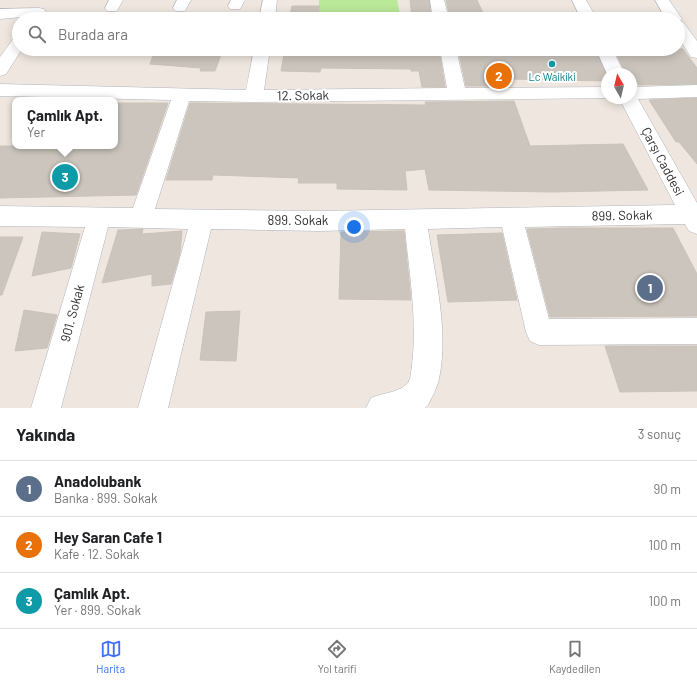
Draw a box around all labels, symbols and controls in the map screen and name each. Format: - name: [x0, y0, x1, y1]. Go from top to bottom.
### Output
- search box: [12, 12, 685, 56]
- icon: search: [26, 23, 48, 45]
- text: Burada ara: [58, 25, 128, 43]
- marker: Lc Waikiki: [547, 59, 557, 69]
- pin: 2: [486, 61, 512, 91]
- north arrow: [601, 68, 637, 104]
- place label: Lc Waikiki: [529, 70, 575, 83]
- street label: 12. Sokak: [277, 87, 330, 103]
- popup: [12, 97, 118, 149]
- text: Çamlık Apt.: [27, 106, 103, 124]
- text: Yer: [27, 124, 45, 140]
- street label: Çarşı Caddesi: [638, 124, 688, 198]
- pin: 3: [52, 162, 78, 192]
- street label: 899. Sokak: [591, 206, 653, 224]
- street label: 899. Sokak: [268, 212, 329, 228]
- your location: [344, 217, 364, 237]
- pin: 1: [637, 273, 663, 303]
- street label: 901. Sokak: [57, 282, 87, 343]
- text: Yakında: [16, 424, 75, 444]
- text: 3 sonuç: [638, 426, 681, 442]
- text: Anadolubank: [54, 472, 141, 490]
- text: 1: [27, 481, 31, 497]
- text: 90 m: [654, 481, 681, 497]
- text: Banka · 899. Sokak: [54, 490, 157, 506]
- text: Hey Saran Cafe 1: [54, 528, 162, 546]
- text: 2: [25, 537, 33, 553]
- text: 100 m: [648, 537, 681, 553]
- text: Kafe · 12. Sokak: [54, 546, 139, 562]
- text: Çamlık Apt.: [54, 584, 130, 602]
- text: 3: [25, 593, 33, 609]
- text: 100 m: [648, 593, 681, 609]
- text: Yer · 899. Sokak: [54, 602, 141, 618]
- tab: Harita: [96, 638, 125, 675]
- tab: Yol tarifi: [318, 638, 356, 675]
- tab: Kaydedilen: [549, 638, 601, 675]

